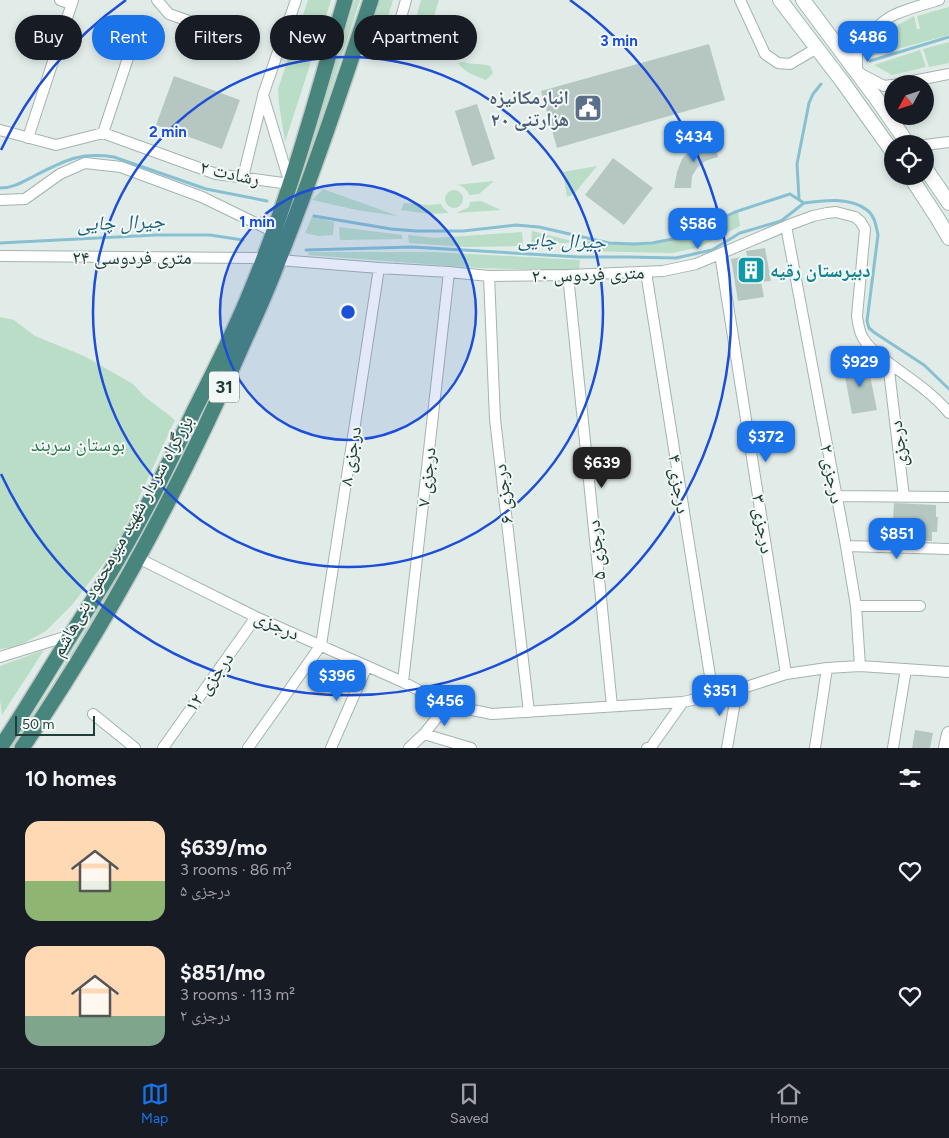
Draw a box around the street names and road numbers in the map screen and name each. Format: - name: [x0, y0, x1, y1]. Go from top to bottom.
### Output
- street label: رشادت ۲: [198, 155, 262, 191]
- street label: ۲۴ متری فردوسی: [72, 246, 192, 269]
- street label: ۲۰ متری فردوس: [531, 261, 645, 287]
- road number: 31: [209, 372, 239, 402]
- street label: بزرگراه سردار شهید میرمحمود بنی‌هاشم: [46, 411, 199, 661]
- street label: درجزی: [884, 419, 912, 469]
- street label: درجزی ۸: [334, 424, 366, 487]
- street label: درجزی ۲: [815, 442, 849, 506]
- street label: درجزی ۷: [411, 446, 441, 508]
- street label: درجزی ۴: [663, 453, 695, 516]
- street label: درجزی ۶: [488, 463, 518, 525]
- street label: درجزی ۳: [747, 493, 779, 556]
- street label: درجزی ۵: [581, 519, 611, 581]
- street label: درجزی: [251, 605, 303, 645]
- street label: درجزی ۱۲: [180, 647, 238, 716]

